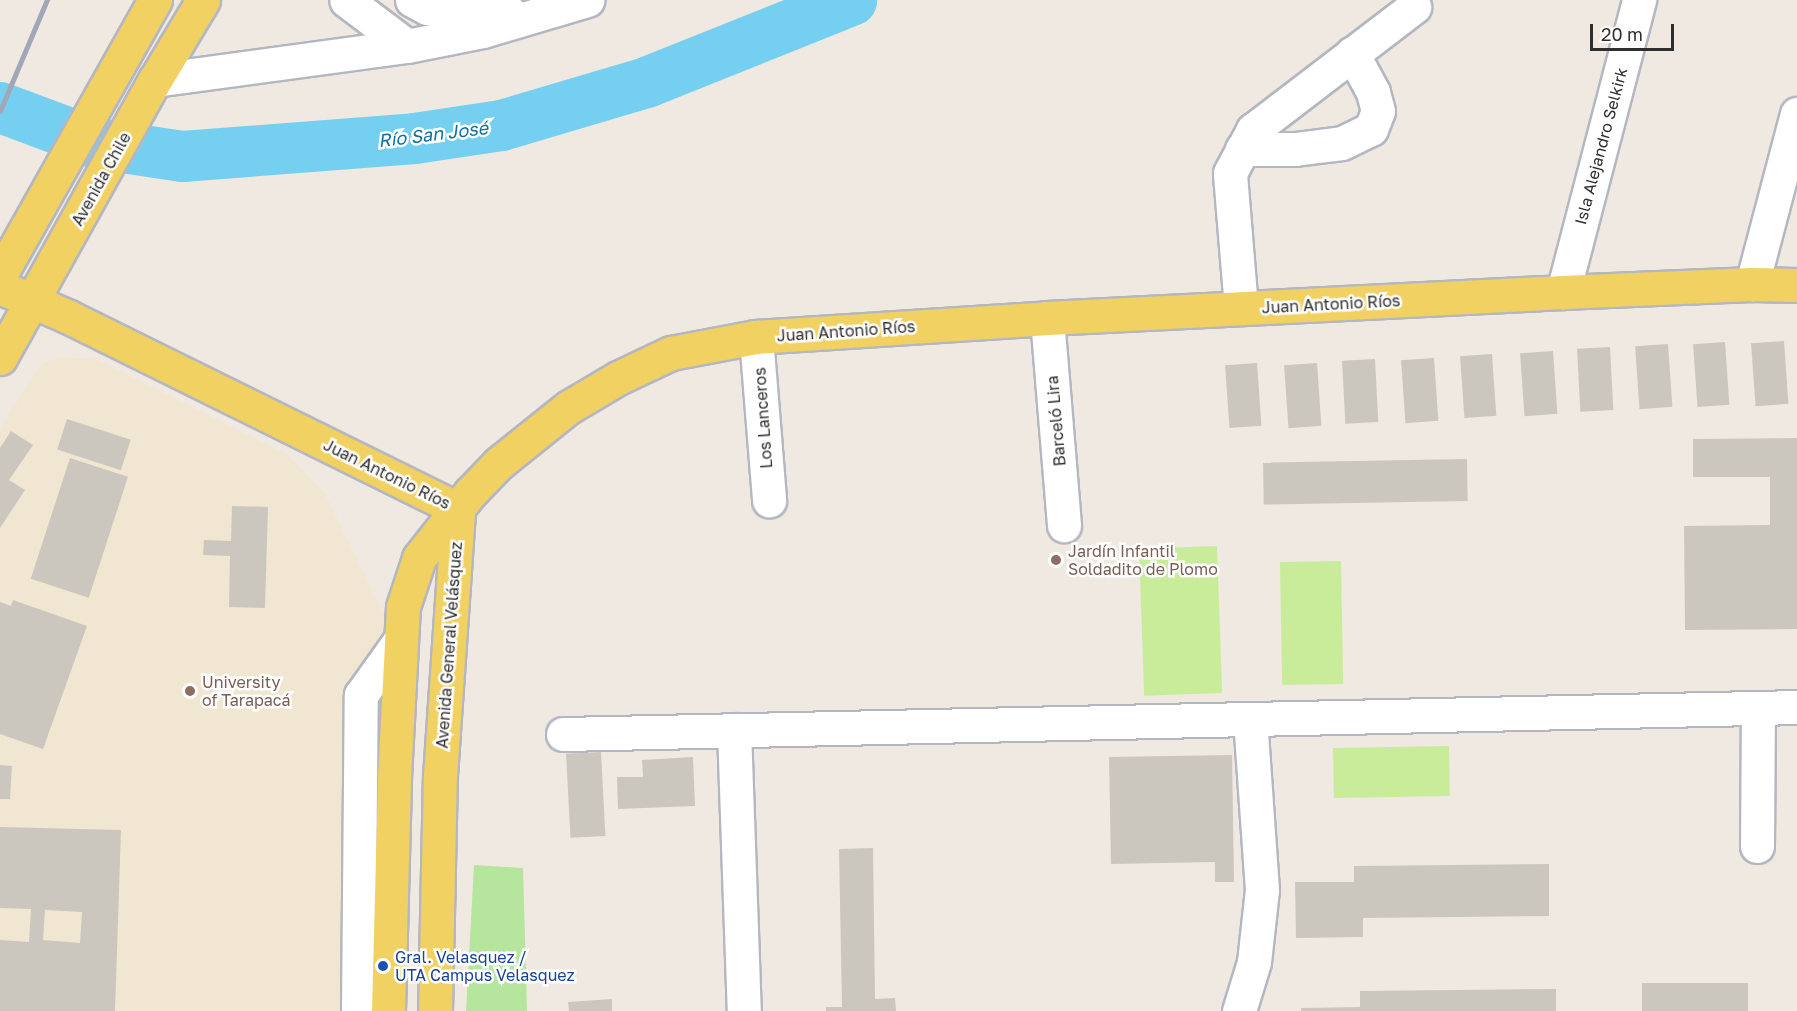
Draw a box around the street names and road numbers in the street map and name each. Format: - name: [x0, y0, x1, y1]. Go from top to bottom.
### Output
- street label: Isla Alejandro Selkirk: [1571, 65, 1631, 227]
- street label: Avenida Chile: [67, 129, 135, 229]
- street label: Juan Antonio Ríos: [1261, 291, 1401, 317]
- street label: Juan Antonio Ríos: [776, 317, 916, 345]
- street label: Los Lanceros: [750, 367, 776, 469]
- street label: Barceló Lira: [1042, 375, 1070, 467]
- street label: Juan Antonio Ríos: [320, 435, 454, 513]
- street label: Avenida General Velásquez: [432, 541, 466, 749]

